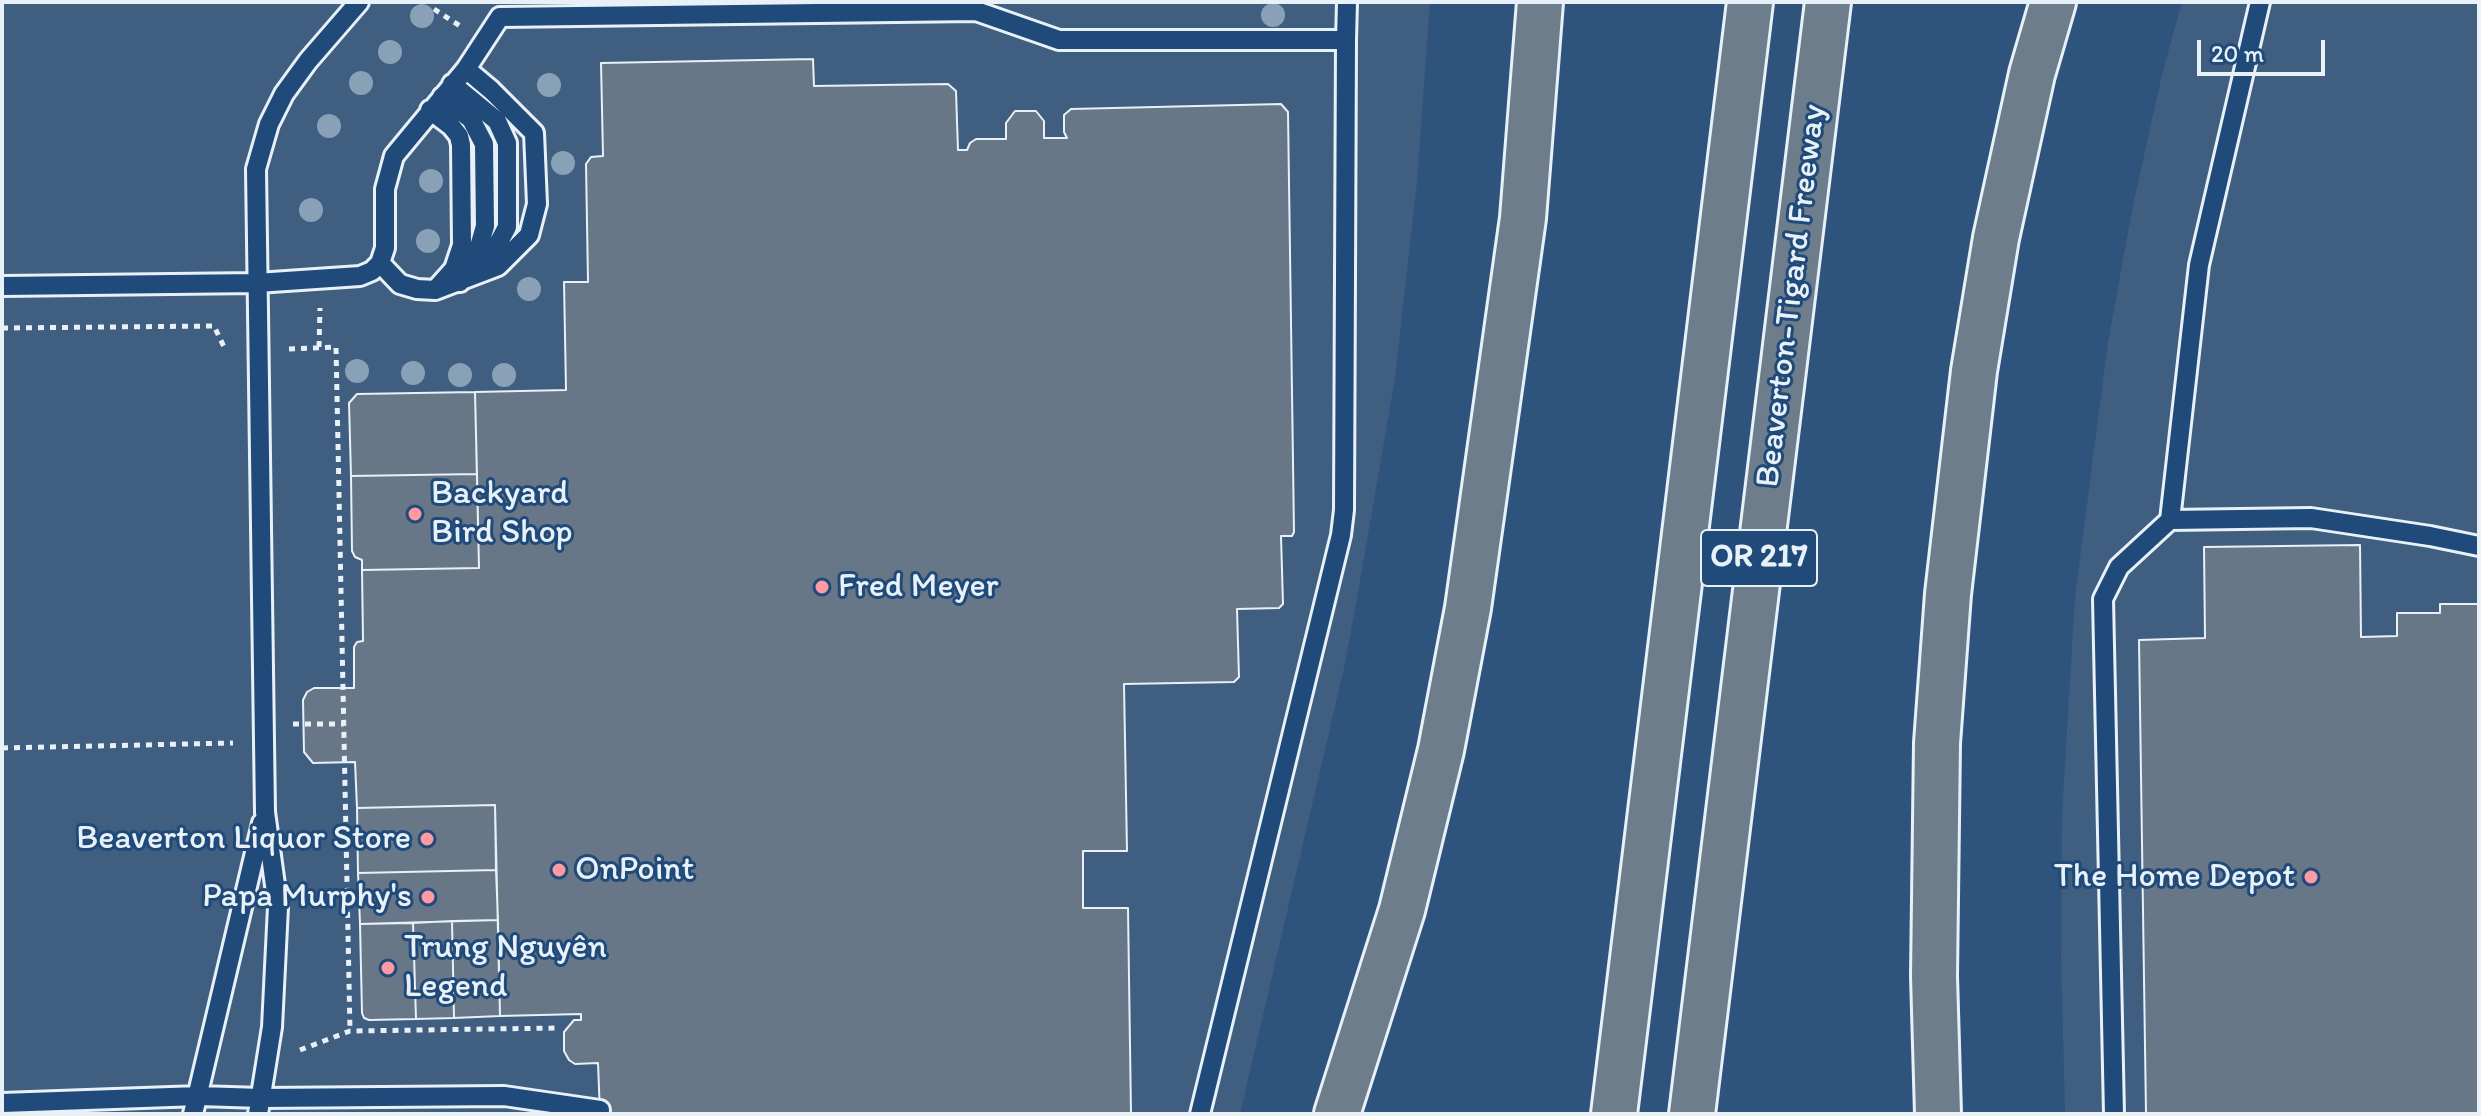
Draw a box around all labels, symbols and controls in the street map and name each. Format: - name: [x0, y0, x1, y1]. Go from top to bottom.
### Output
- scale bar: [2201, 24, 2329, 74]
- text: 20 m: [2211, 39, 2264, 68]
- street label: Beaverton-Tigard Freeway: [1748, 102, 1836, 490]
- place label: Backyard Bird Shop: [431, 474, 573, 554]
- marker: Backyard Bird Shop: [406, 505, 424, 523]
- road number: OR 217: [1701, 530, 1817, 586]
- place label: Fred Meyer: [838, 567, 999, 607]
- marker: Fred Meyer: [813, 578, 831, 596]
- place label: Beaverton Liquor Store: [76, 819, 411, 859]
- marker: Beaverton Liquor Store: [418, 830, 436, 848]
- place label: OnPoint: [575, 850, 694, 890]
- place label: The Home Depot: [2054, 857, 2295, 897]
- marker: OnPoint: [550, 861, 568, 879]
- marker: The Home Depot: [2302, 868, 2320, 886]
- place label: Papa Murphy's: [202, 877, 412, 917]
- marker: Papa Murphy's: [419, 888, 437, 906]
- place label: Trung Nguyên Legend: [404, 928, 607, 1008]
- marker: Trung Nguyên Legend: [379, 959, 397, 977]

